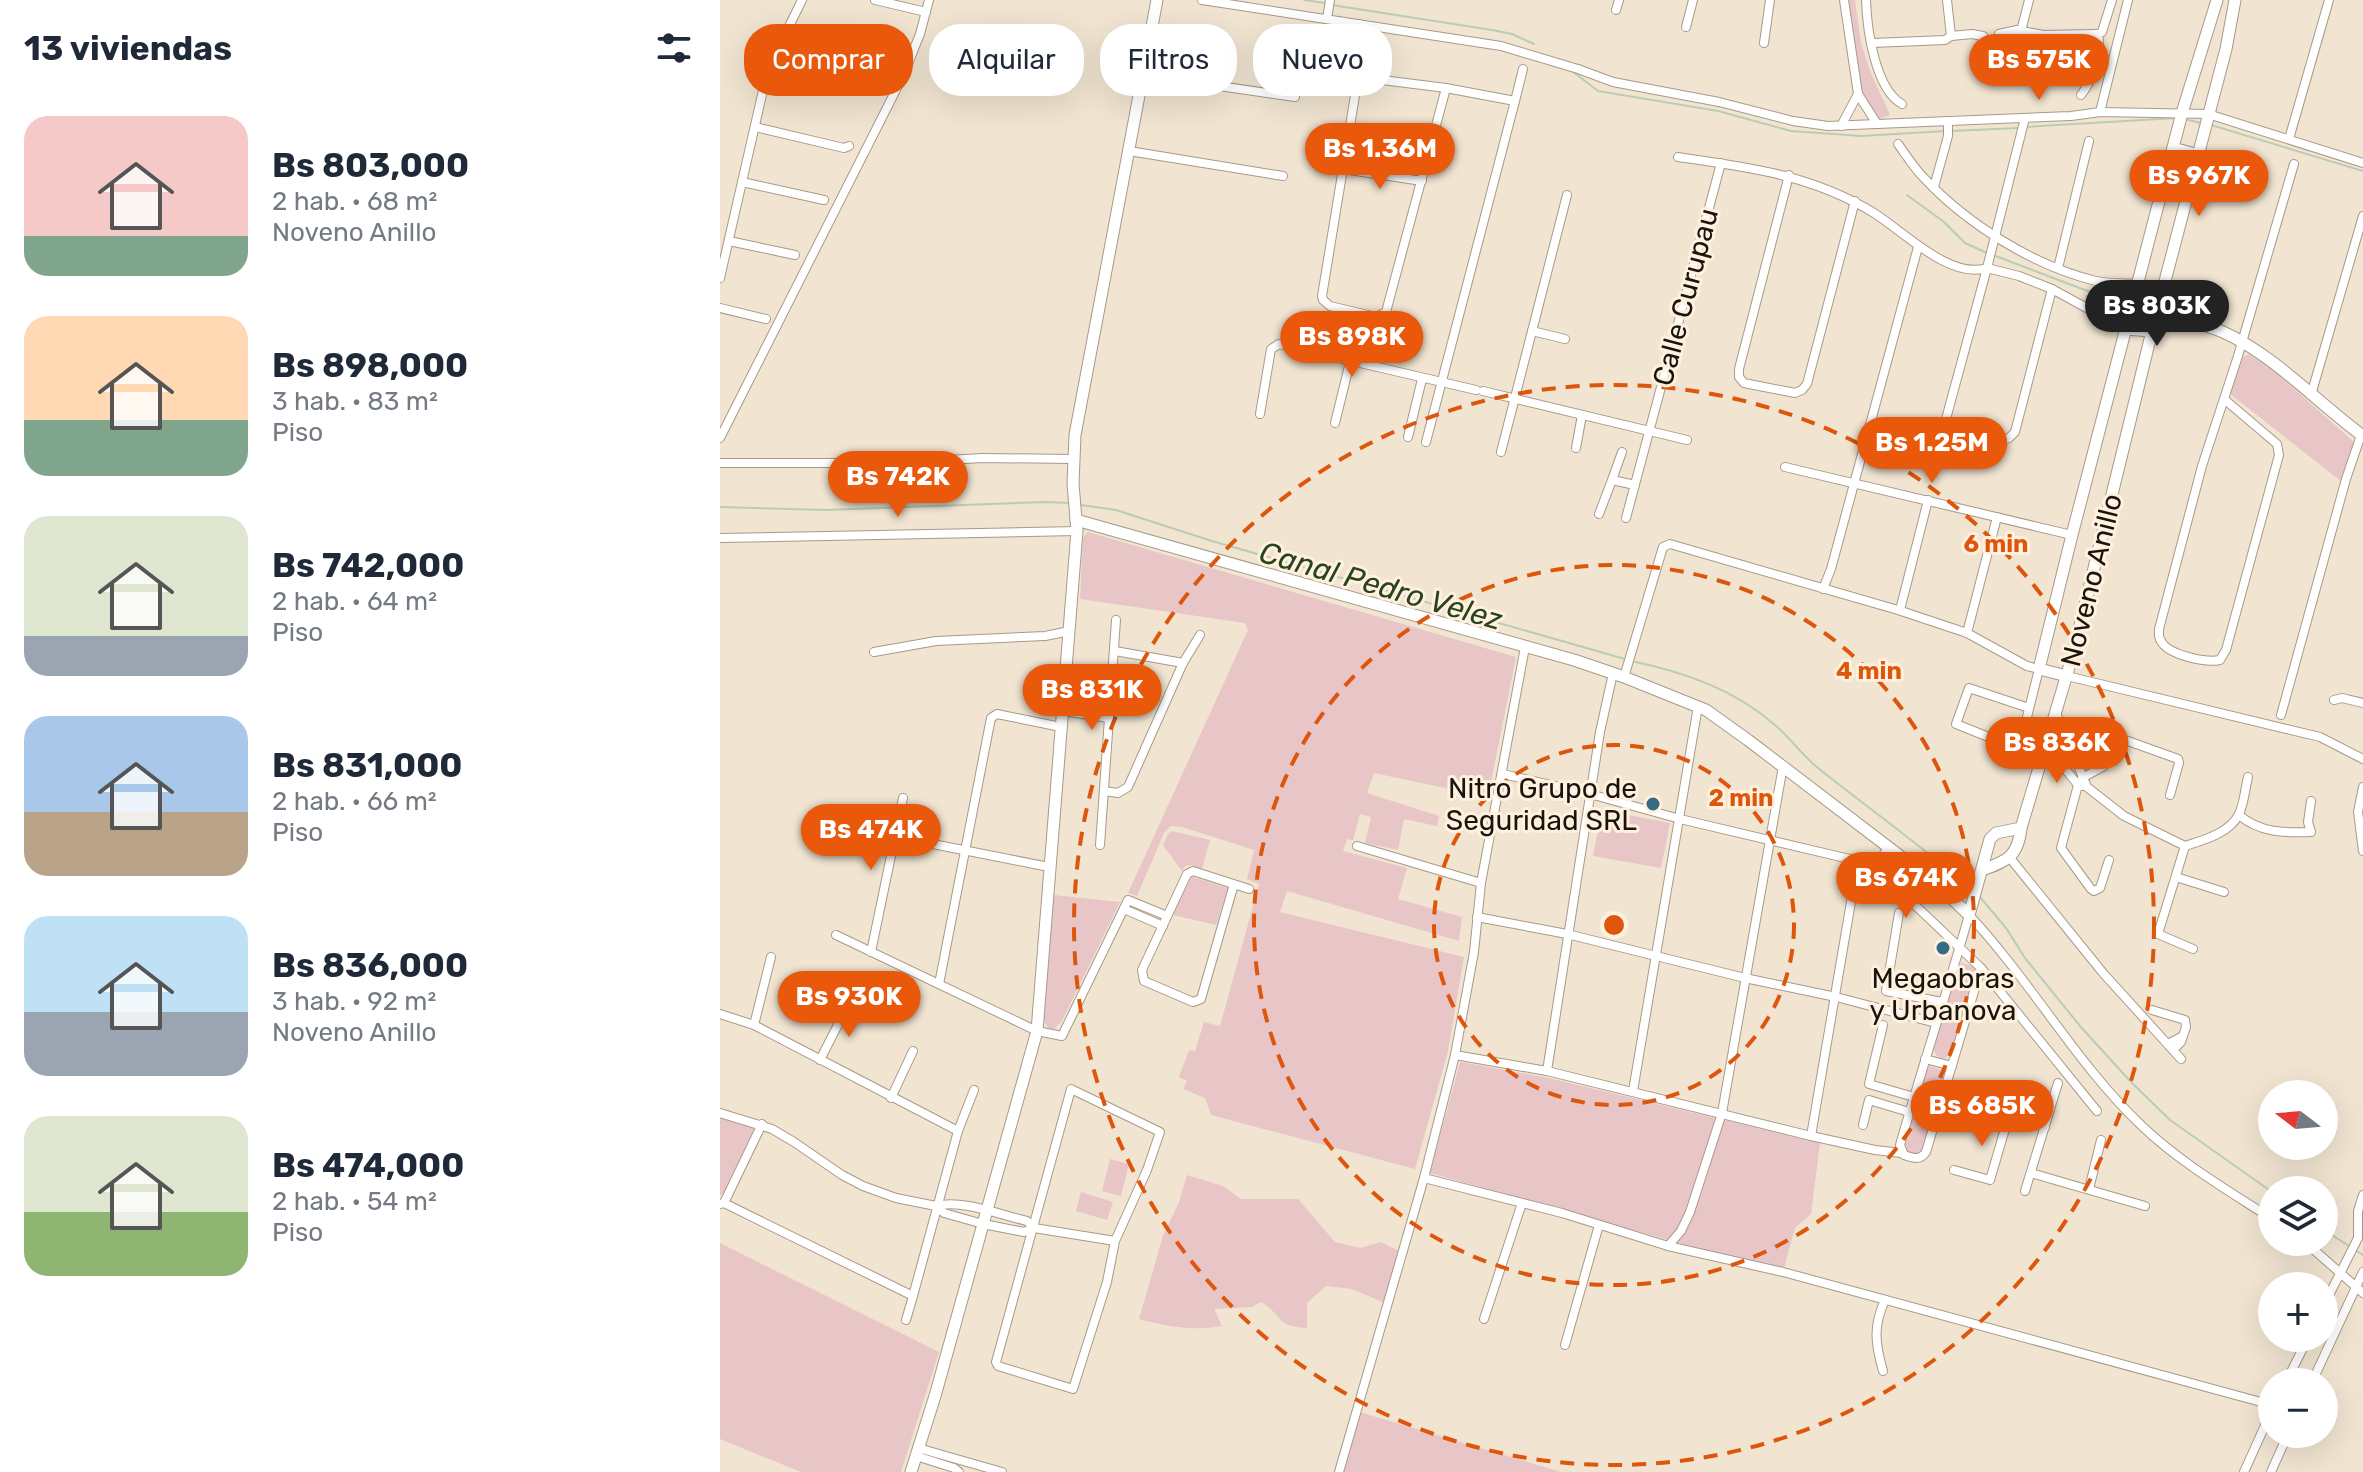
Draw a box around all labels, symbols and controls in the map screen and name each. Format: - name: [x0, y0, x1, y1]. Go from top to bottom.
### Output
- chip: Comprar: [744, 24, 913, 96]
- chip: Alquilar: [929, 24, 1084, 96]
- chip: Filtros: [1100, 24, 1237, 96]
- chip: Nuevo: [1253, 24, 1392, 96]
- icon: filters: [652, 26, 696, 70]
- text: 13 viviendas: [24, 28, 232, 69]
- pin: Bs 575K: [1965, 34, 2113, 102]
- text: Bs 575K: [1987, 44, 2091, 75]
- pin: Bs 1.36M: [1297, 123, 1463, 191]
- text: Bs 1.36M: [1323, 133, 1437, 164]
- text: Bs 803,000: [272, 145, 469, 186]
- icon: home: [88, 148, 184, 244]
- pin: Bs 967K: [2125, 150, 2273, 218]
- text: Bs 967K: [2148, 160, 2250, 191]
- text: 2 hab. · 68 m²: [272, 186, 437, 217]
- street label: Calle Curupau: [1646, 205, 1725, 389]
- text: Noveno Anillo: [272, 217, 436, 248]
- pin: Bs 803K: [2083, 280, 2231, 348]
- text: Bs 803K: [2103, 290, 2211, 321]
- pin: Bs 898K: [1278, 311, 1426, 379]
- text: Bs 898K: [1298, 321, 1406, 352]
- text: Bs 898,000: [272, 345, 468, 386]
- icon: home: [88, 348, 184, 444]
- text: 3 hab. · 83 m²: [272, 386, 438, 417]
- text: Piso: [272, 417, 323, 448]
- pin: Bs 1.25M: [1849, 417, 2015, 485]
- text: Bs 1.25M: [1875, 427, 1989, 458]
- pin: Bs 742K: [824, 451, 972, 519]
- text: Bs 742K: [846, 461, 950, 492]
- street label: Noveno Anillo: [2054, 490, 2129, 670]
- text: 6 min: [1963, 530, 2029, 558]
- water label: Canal Pedro Velez: [1255, 534, 1507, 638]
- text: Bs 742,000: [272, 545, 464, 586]
- icon: home: [88, 548, 184, 644]
- text: 2 hab. · 64 m²: [272, 586, 437, 617]
- text: Piso: [272, 617, 323, 648]
- text: 4 min: [1836, 657, 1902, 685]
- pin: Bs 831K: [1018, 664, 1166, 732]
- text: Bs 831K: [1041, 674, 1143, 705]
- pin: Bs 836K: [1983, 717, 2131, 785]
- text: Bs 836K: [2003, 727, 2111, 758]
- text: Bs 831,000: [272, 745, 462, 786]
- icon: home: [88, 748, 184, 844]
- place label: Nitro Grupo de Seguridad SRL: [1446, 772, 1637, 837]
- text: 2 min: [1709, 784, 1774, 812]
- text: 2 hab. · 66 m²: [272, 786, 437, 817]
- marker: Nitro Grupo de Seguridad SRL: [1644, 795, 1662, 813]
- pin: Bs 474K: [797, 804, 945, 872]
- text: Bs 474K: [819, 814, 923, 845]
- text: Piso: [272, 817, 323, 848]
- pin: Bs 674K: [1832, 852, 1980, 920]
- text: Bs 674K: [1854, 862, 1958, 893]
- centre of rings: [1600, 911, 1628, 939]
- marker: Megaobras y Urbanova: [1934, 939, 1952, 957]
- text: Bs 836,000: [272, 945, 468, 986]
- icon: home: [88, 948, 184, 1044]
- place label: Megaobras y Urbanova: [1870, 962, 2016, 1027]
- pin: Bs 930K: [775, 971, 923, 1039]
- text: Bs 930K: [796, 981, 902, 1012]
- text: 3 hab. · 92 m²: [272, 986, 436, 1017]
- text: Noveno Anillo: [272, 1017, 436, 1048]
- pin: Bs 685K: [1908, 1080, 2056, 1148]
- north arrow: [2258, 1080, 2338, 1160]
- map controls: [2258, 1080, 2338, 1448]
- text: Bs 685K: [1929, 1090, 2035, 1121]
- text: Bs 474,000: [272, 1145, 464, 1186]
- icon: home: [88, 1148, 184, 1244]
- button: layers: [2258, 1176, 2338, 1256]
- text: 2 hab. · 54 m²: [272, 1186, 437, 1217]
- text: Piso: [272, 1217, 323, 1248]
- button: +: [2258, 1272, 2338, 1352]
- button: −: [2258, 1368, 2338, 1448]

